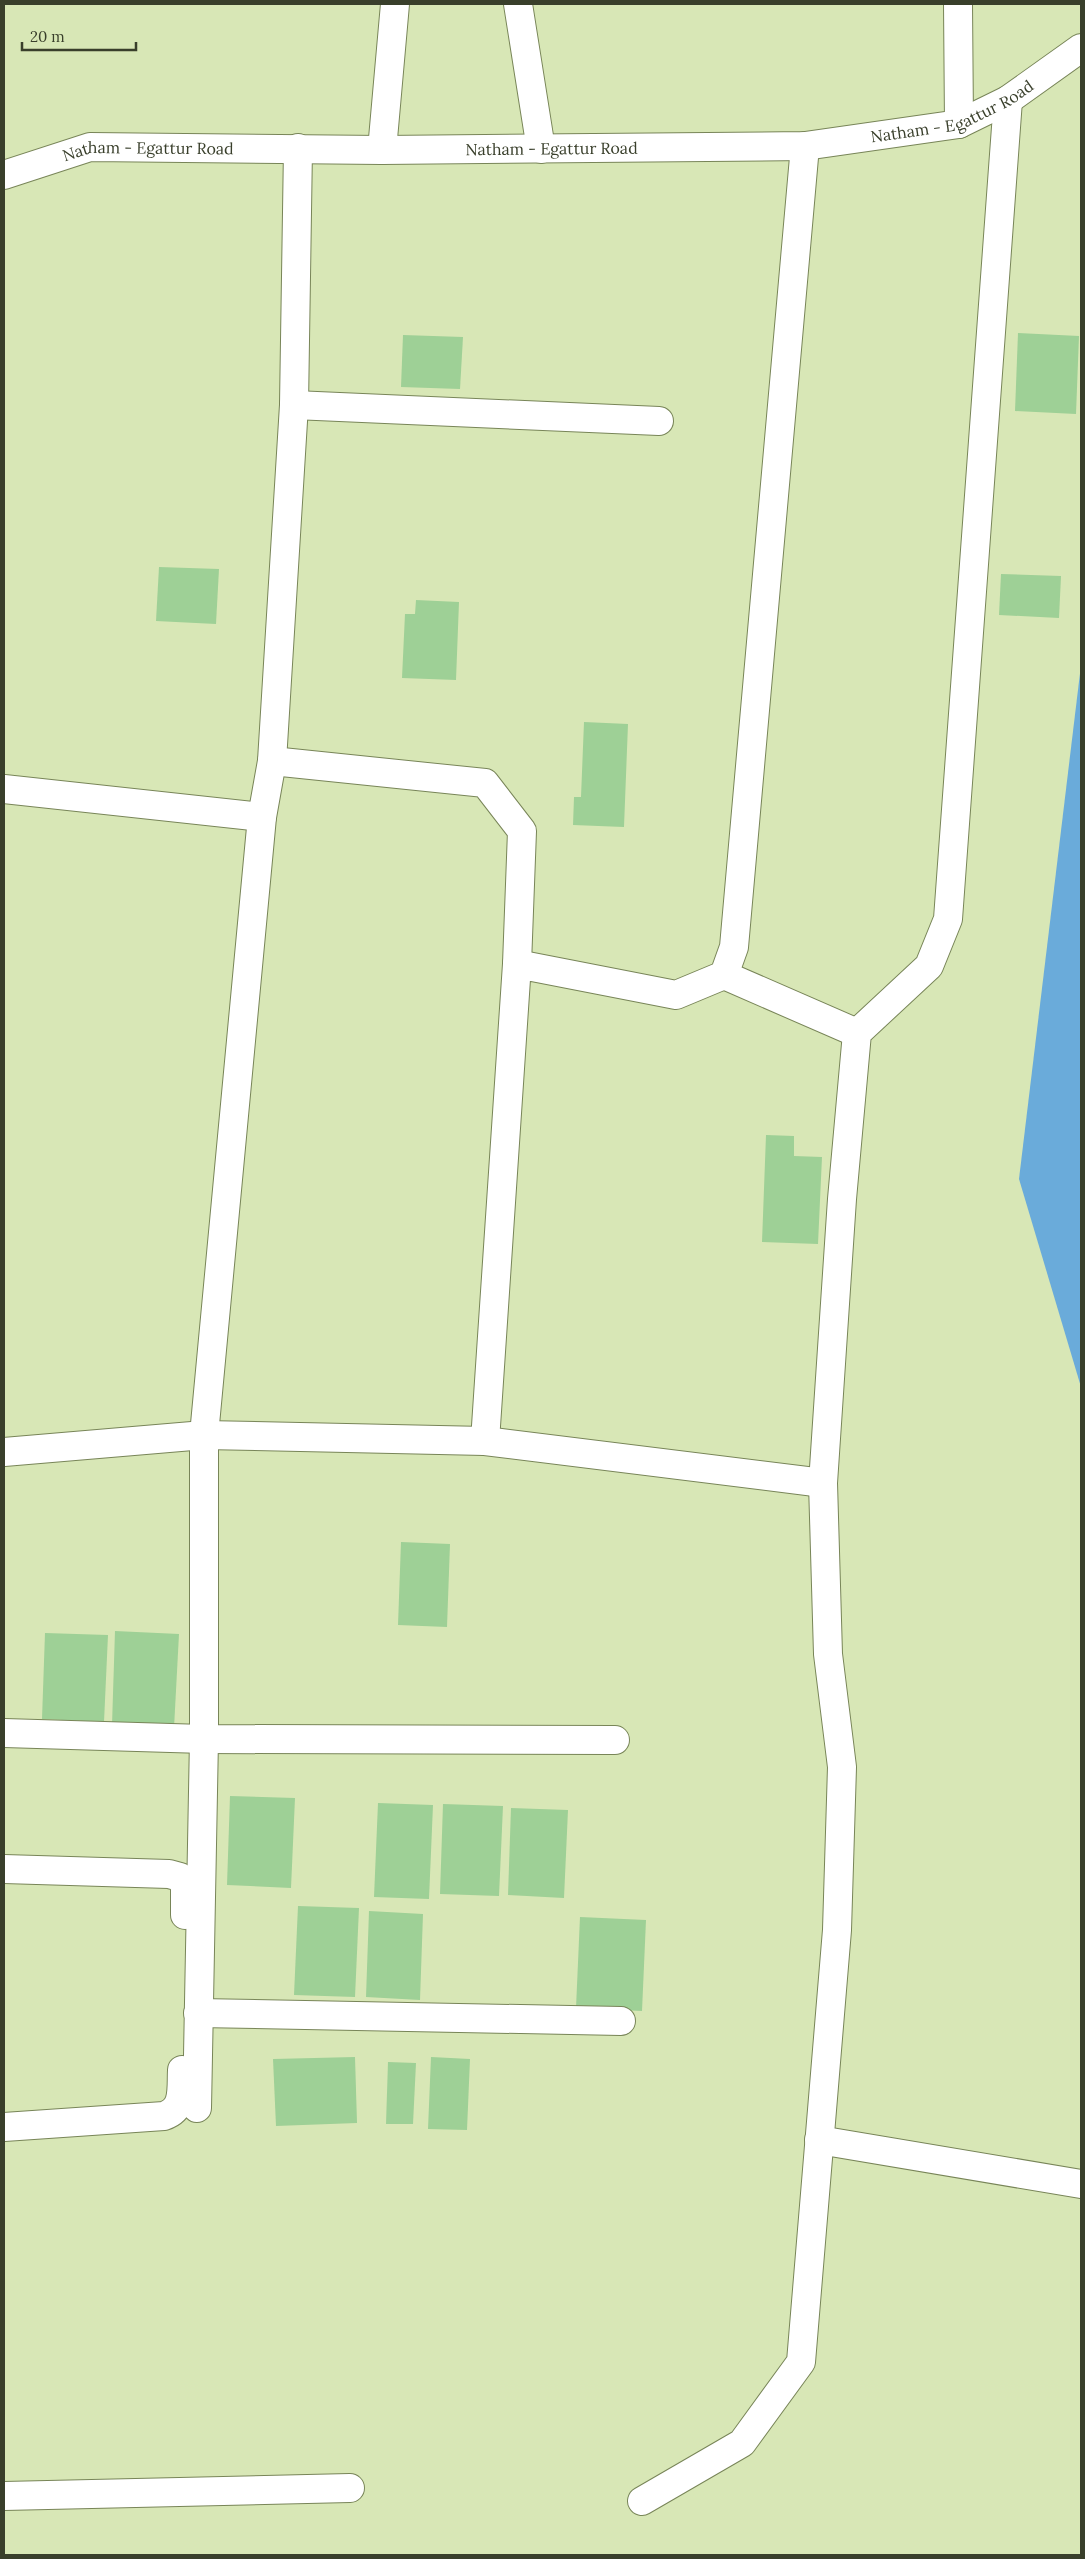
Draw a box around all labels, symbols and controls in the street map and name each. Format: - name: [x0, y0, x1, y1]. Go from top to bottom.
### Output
- scale bar: [22, 20, 136, 52]
- text: 20 m: [30, 27, 65, 46]
- street label: Natham - Egattur Road: [869, 75, 1037, 147]
- street label: Natham - Egattur Road: [60, 137, 234, 165]
- street label: Natham - Egattur Road: [465, 138, 638, 159]

